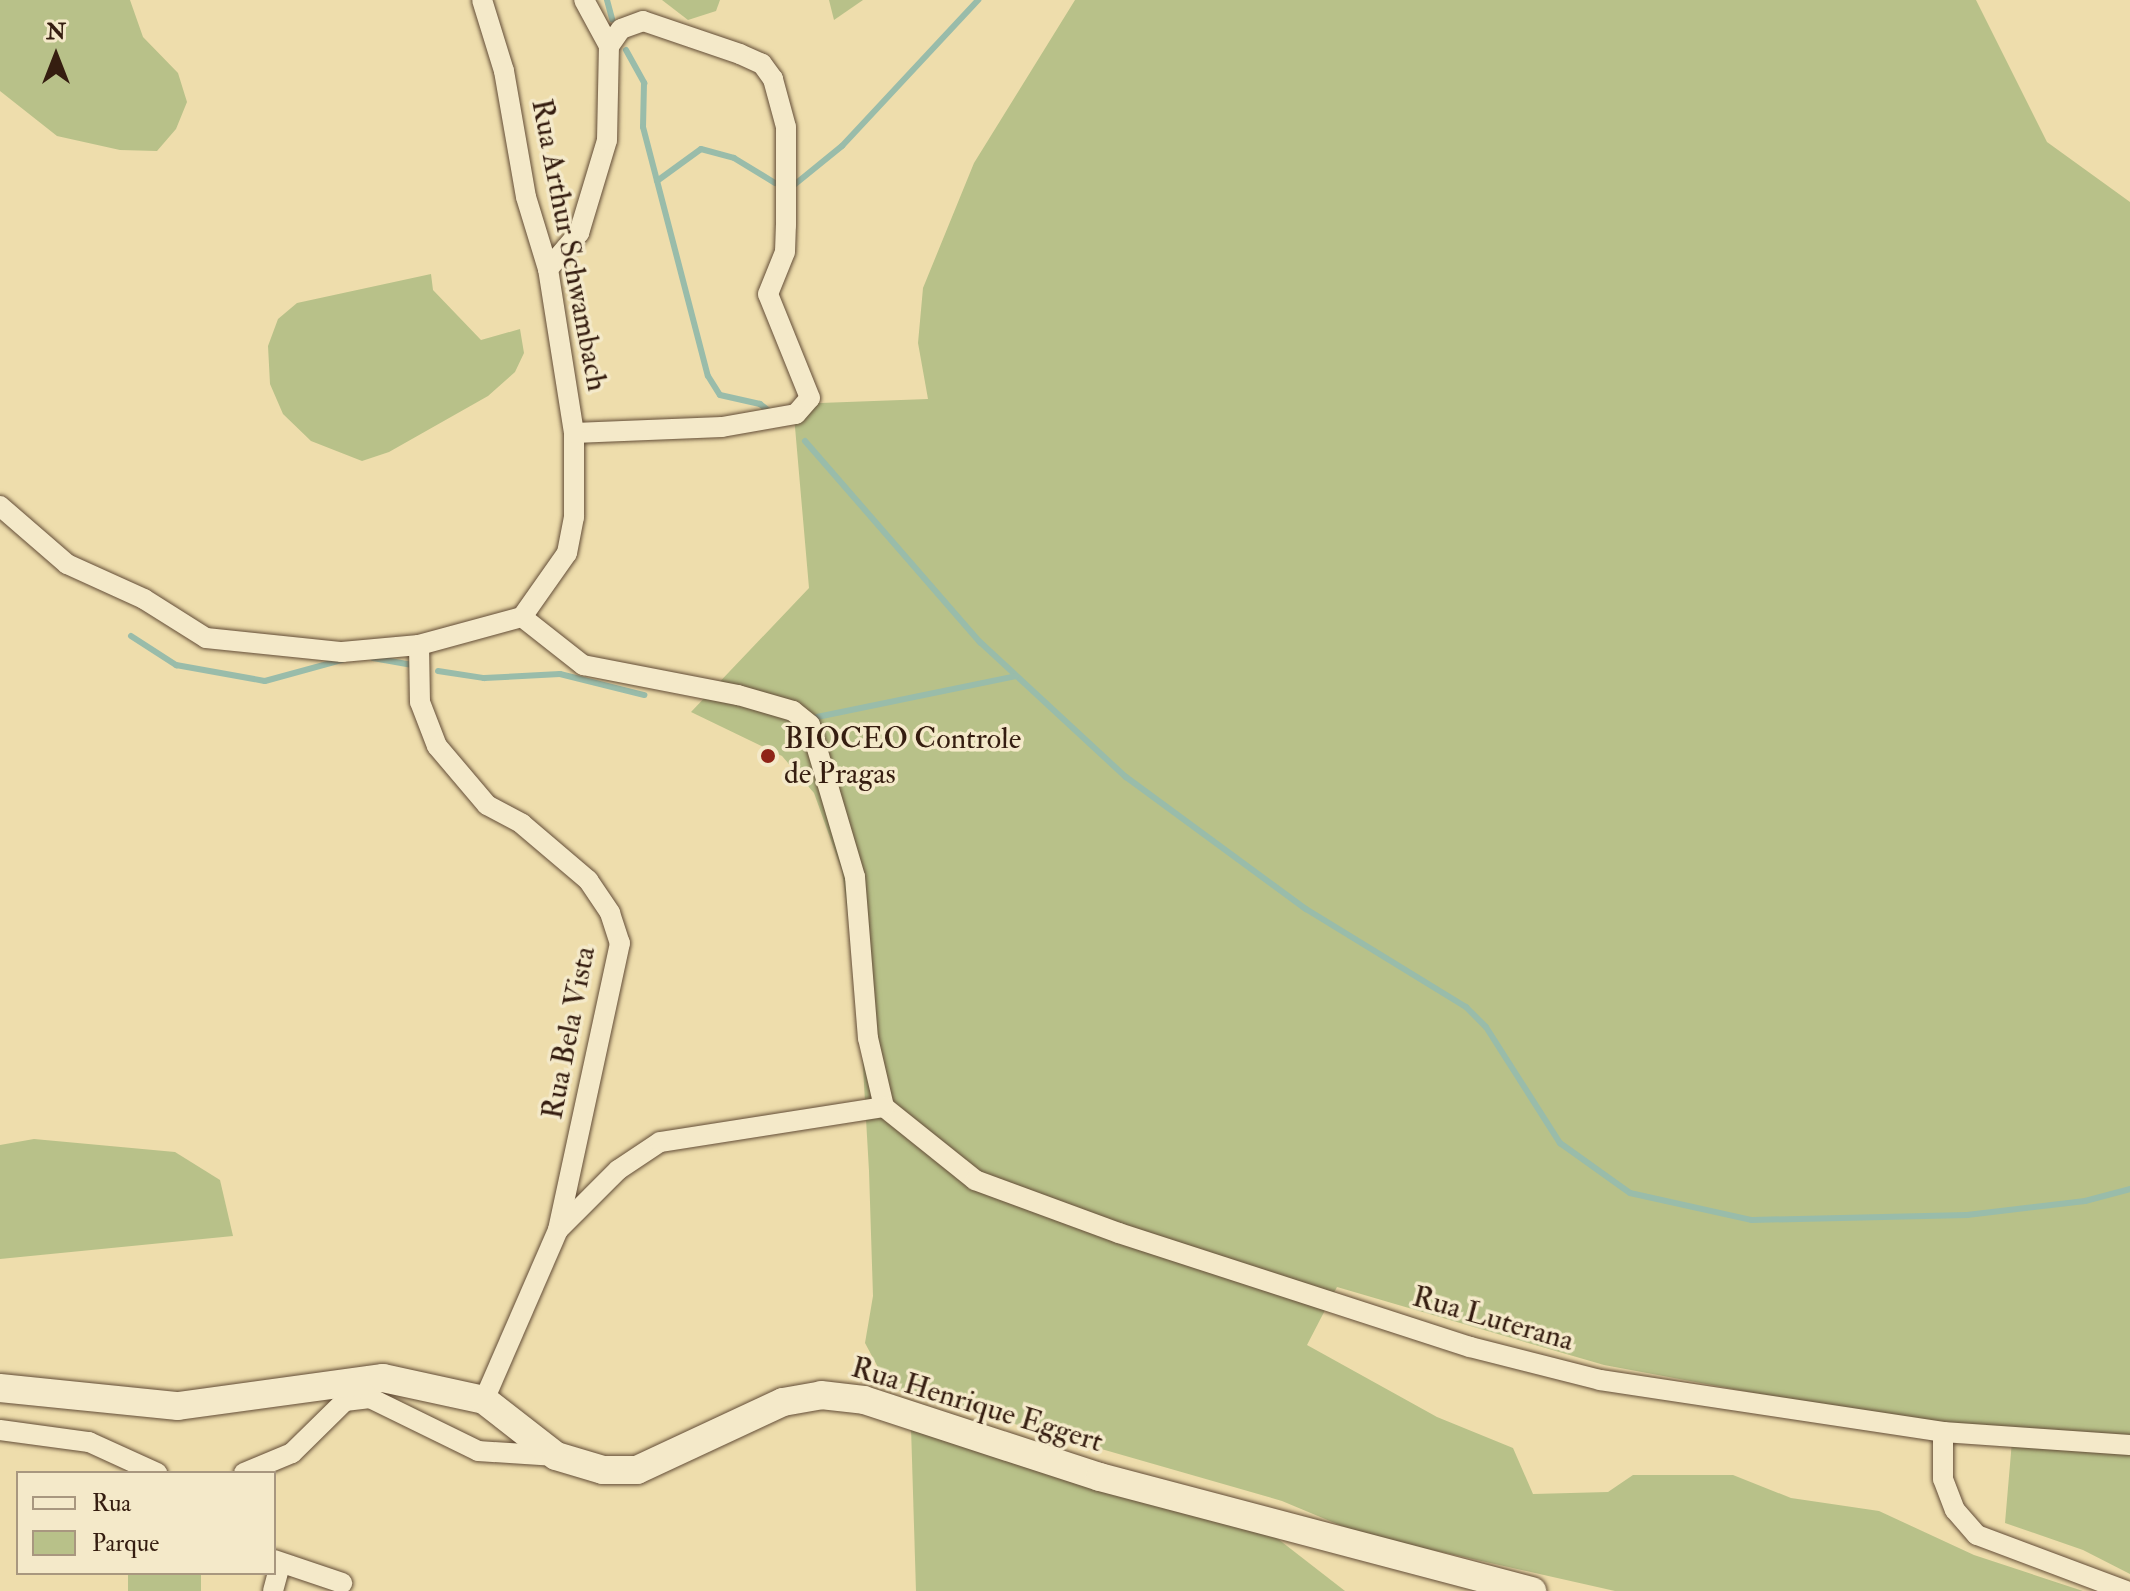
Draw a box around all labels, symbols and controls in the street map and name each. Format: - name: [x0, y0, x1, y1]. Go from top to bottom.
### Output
- north arrow: [16, 16, 96, 96]
- text: N: [46, 18, 66, 46]
- street label: Rua Arthur Schwambach: [523, 96, 615, 394]
- place label: BIOCEO Controle de Pragas: [784, 721, 1021, 792]
- marker: BIOCEO Controle de Pragas: [759, 747, 777, 765]
- street label: Rua Bela Vista: [535, 944, 603, 1122]
- street label: Rua Luterana: [1408, 1279, 1578, 1359]
- street label: Rua Henrique Eggert: [847, 1350, 1107, 1460]
- legend: [16, 1471, 276, 1575]
- text: Rua: [92, 1488, 131, 1519]
- text: Parque: [92, 1528, 159, 1559]

